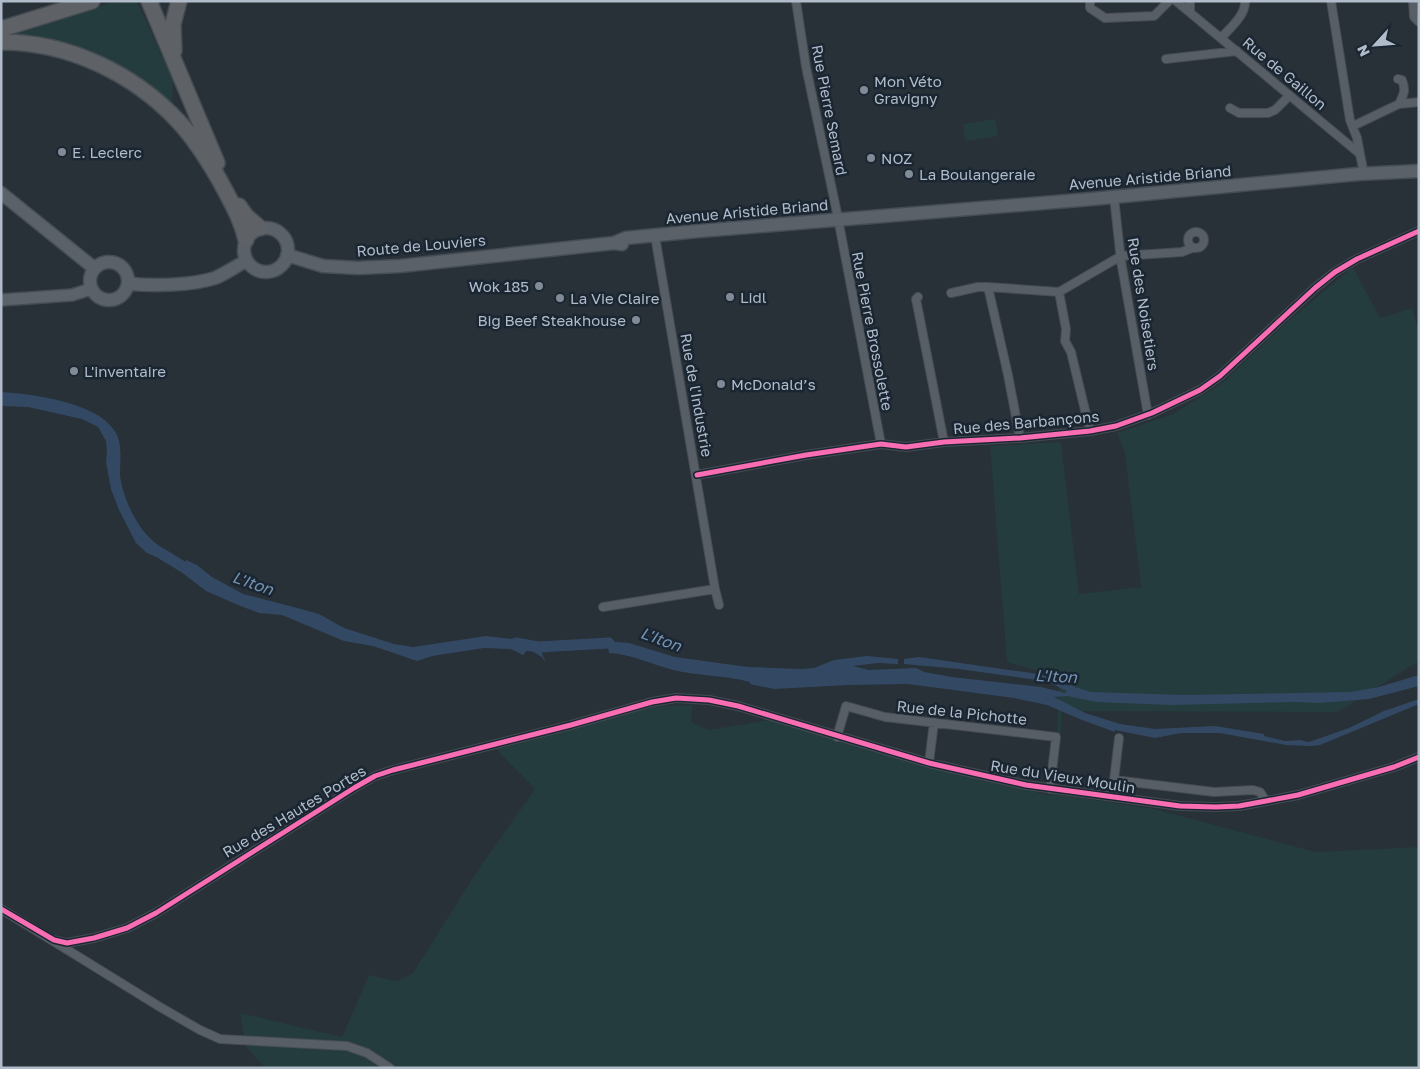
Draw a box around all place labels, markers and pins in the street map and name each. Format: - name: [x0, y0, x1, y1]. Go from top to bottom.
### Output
- place label: Mon Véto Gravigny: [874, 72, 942, 107]
- marker: Mon Véto Gravigny: [858, 84, 870, 96]
- place label: E. Leclerc: [72, 143, 142, 161]
- marker: E. Leclerc: [56, 146, 68, 158]
- place label: NOZ: [881, 149, 912, 167]
- marker: NOZ: [865, 152, 877, 164]
- place label: La Boulangeraie: [919, 165, 1036, 183]
- marker: La Boulangeraie: [903, 168, 915, 180]
- place label: Wok 185: [469, 277, 529, 295]
- marker: Wok 185: [533, 280, 545, 292]
- place label: Lidl: [740, 288, 767, 306]
- place label: La Vie Claire: [570, 289, 660, 307]
- marker: Lidl: [724, 291, 736, 303]
- marker: La Vie Claire: [554, 292, 566, 304]
- place label: Big Beef Steakhouse: [478, 311, 626, 329]
- marker: Big Beef Steakhouse: [630, 314, 642, 326]
- place label: L'inventaire: [84, 362, 166, 380]
- marker: L'inventaire: [68, 365, 80, 377]
- place label: McDonald’s: [731, 375, 816, 393]
- marker: McDonald’s: [715, 378, 727, 390]

